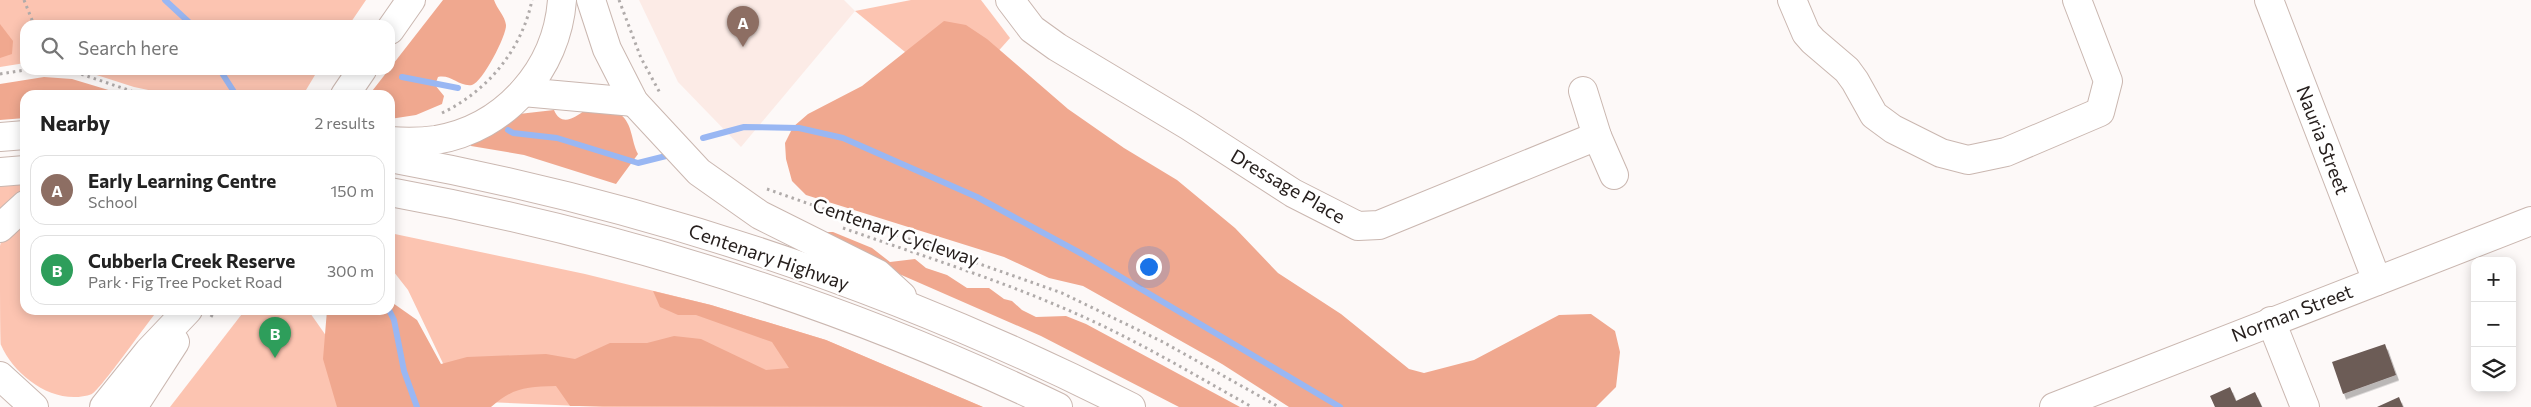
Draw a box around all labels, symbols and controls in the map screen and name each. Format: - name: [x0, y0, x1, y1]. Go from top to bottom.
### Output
- pin: A: [727, 6, 759, 47]
- search box: [20, 20, 395, 75]
- icon: search: [38, 34, 66, 62]
- text: Search here: [78, 36, 178, 59]
- street label: Nauria Street: [2292, 82, 2355, 198]
- text: Nearby: [40, 110, 110, 135]
- text: 2 results: [314, 113, 375, 132]
- street label: Dressage Place: [1227, 144, 1350, 228]
- text: Early Learning Centre: [88, 169, 276, 192]
- text: A: [51, 181, 63, 200]
- text: 150 m: [331, 181, 374, 200]
- text: School: [88, 192, 138, 211]
- street label: Centenary Cycleway: [810, 192, 982, 271]
- street label: Centenary Highway: [686, 218, 853, 295]
- text: Cubberla Creek Reserve: [88, 249, 295, 272]
- your location: [1136, 254, 1162, 280]
- map controls: [2471, 257, 2516, 392]
- button: +: [2471, 257, 2516, 302]
- text: B: [52, 261, 62, 280]
- text: 300 m: [327, 261, 374, 280]
- text: Park · Fig Tree Pocket Road: [88, 272, 282, 291]
- street label: Norman Street: [2228, 279, 2356, 346]
- button: −: [2471, 302, 2516, 347]
- pin: B: [259, 317, 291, 358]
- button: layers: [2471, 347, 2516, 392]

